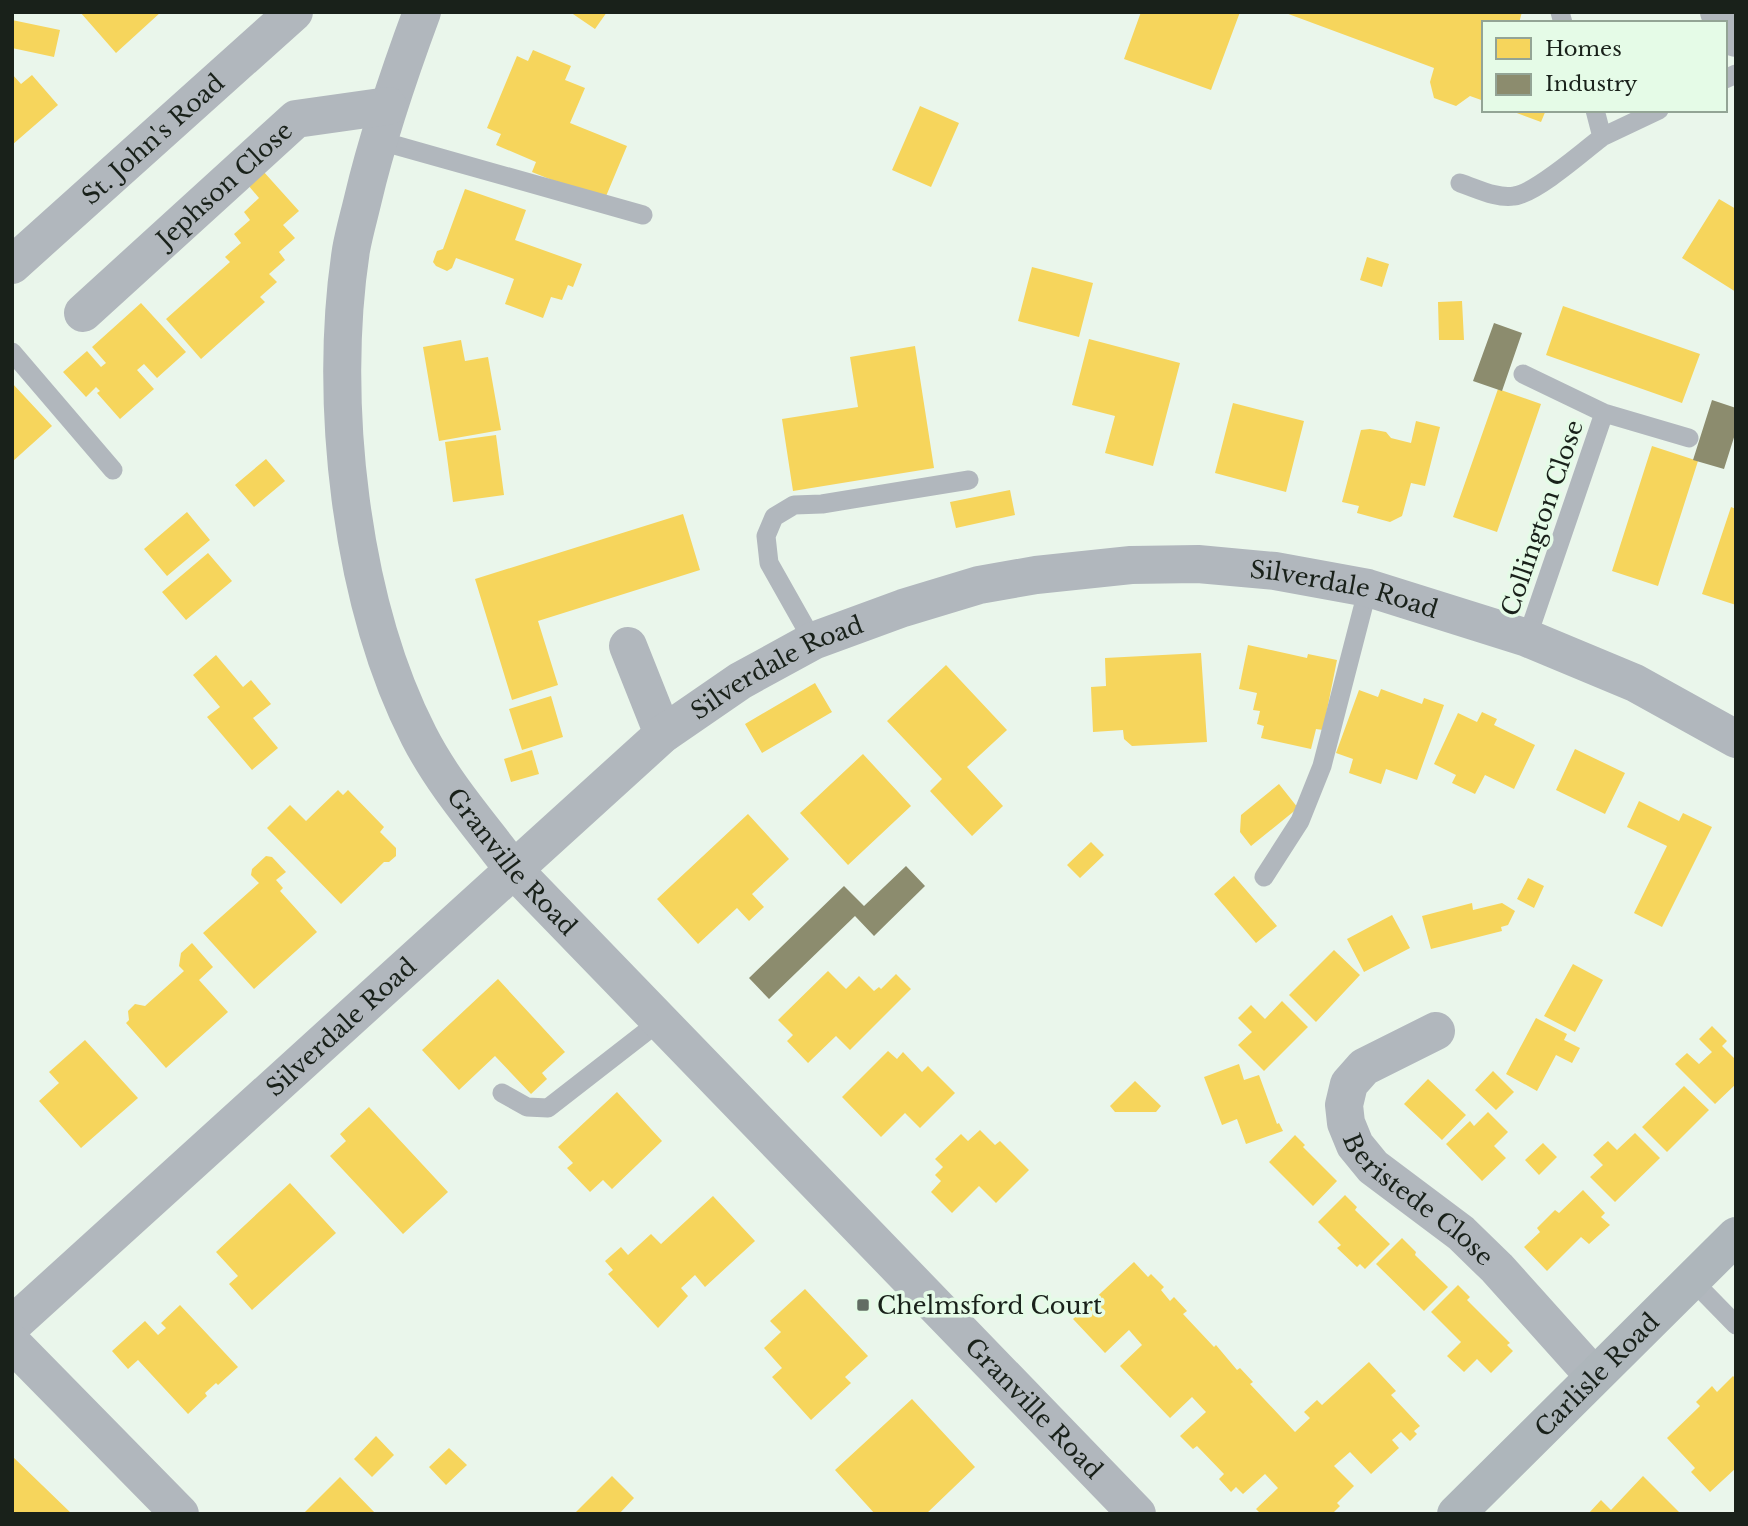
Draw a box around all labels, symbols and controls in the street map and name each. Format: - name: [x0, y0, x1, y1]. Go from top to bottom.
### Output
- legend: [1482, 21, 1727, 112]
- text: Homes: [1545, 36, 1622, 62]
- street label: St. John's Road: [76, 67, 230, 210]
- text: Industry: [1545, 71, 1638, 97]
- street label: Jephson Close: [148, 115, 298, 255]
- street label: Collington Close: [1495, 416, 1589, 620]
- street label: Silverdale Road: [1249, 554, 1442, 624]
- street label: Silverdale Road: [685, 609, 867, 725]
- street label: Granville Road: [441, 782, 583, 941]
- street label: Silverdale Road: [260, 951, 422, 1102]
- street label: Beristede Close: [1337, 1129, 1500, 1271]
- place label: Chelmsford Court: [877, 1291, 1102, 1320]
- marker: Chelmsford Court: [855, 1297, 871, 1313]
- street label: Carlisle Road: [1528, 1307, 1665, 1442]
- street label: Granville Road: [960, 1331, 1109, 1484]

